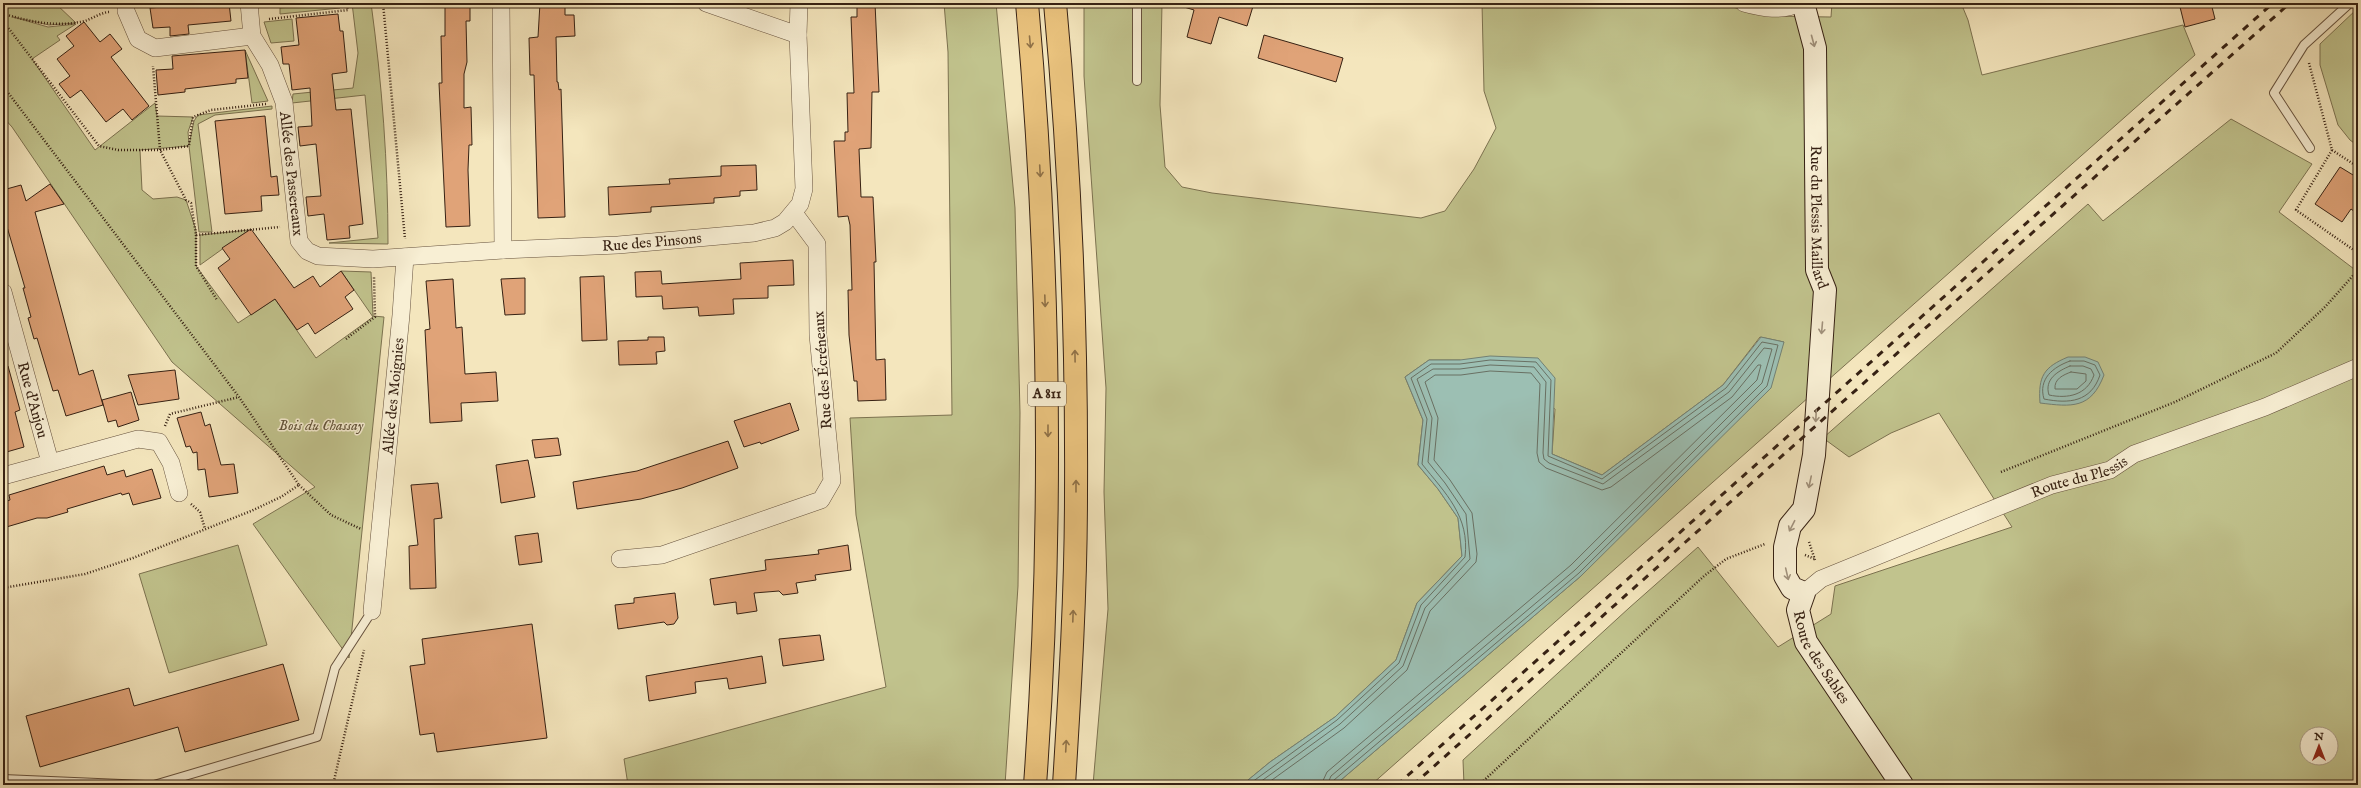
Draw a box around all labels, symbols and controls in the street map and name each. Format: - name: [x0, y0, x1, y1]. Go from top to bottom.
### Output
- one-way arrow: [1810, 34, 1817, 47]
- one-way arrow: [1027, 35, 1034, 48]
- street label: Allée des Passereaux: [275, 109, 308, 238]
- street label: Rue du Plessis Maillard: [1806, 145, 1833, 292]
- one-way arrow: [1036, 165, 1043, 178]
- street label: Rue des Pinsons: [602, 228, 702, 255]
- one-way arrow: [1042, 294, 1049, 307]
- street label: Rue des Écréneaux: [809, 310, 837, 430]
- one-way arrow: [1818, 321, 1826, 334]
- street label: Allée des Moignies: [378, 337, 408, 456]
- one-way arrow: [1071, 350, 1079, 363]
- street label: Rue d'Anjou: [13, 360, 52, 440]
- road number: A 811: [1028, 382, 1066, 406]
- one-way arrow: [1813, 409, 1820, 422]
- park label: Bois du Chassay: [279, 416, 364, 435]
- one-way arrow: [1044, 424, 1051, 437]
- street label: Route du Plessis: [2028, 451, 2131, 502]
- one-way arrow: [1805, 475, 1813, 488]
- one-way arrow: [1072, 480, 1080, 493]
- one-way arrow: [1788, 520, 1795, 532]
- one-way arrow: [1783, 568, 1791, 581]
- street label: Route des Sables: [1789, 609, 1854, 707]
- one-way arrow: [1069, 610, 1077, 623]
- north arrow: [2299, 726, 2339, 766]
- text: N: [2313, 730, 2324, 744]
- one-way arrow: [1063, 740, 1070, 753]

